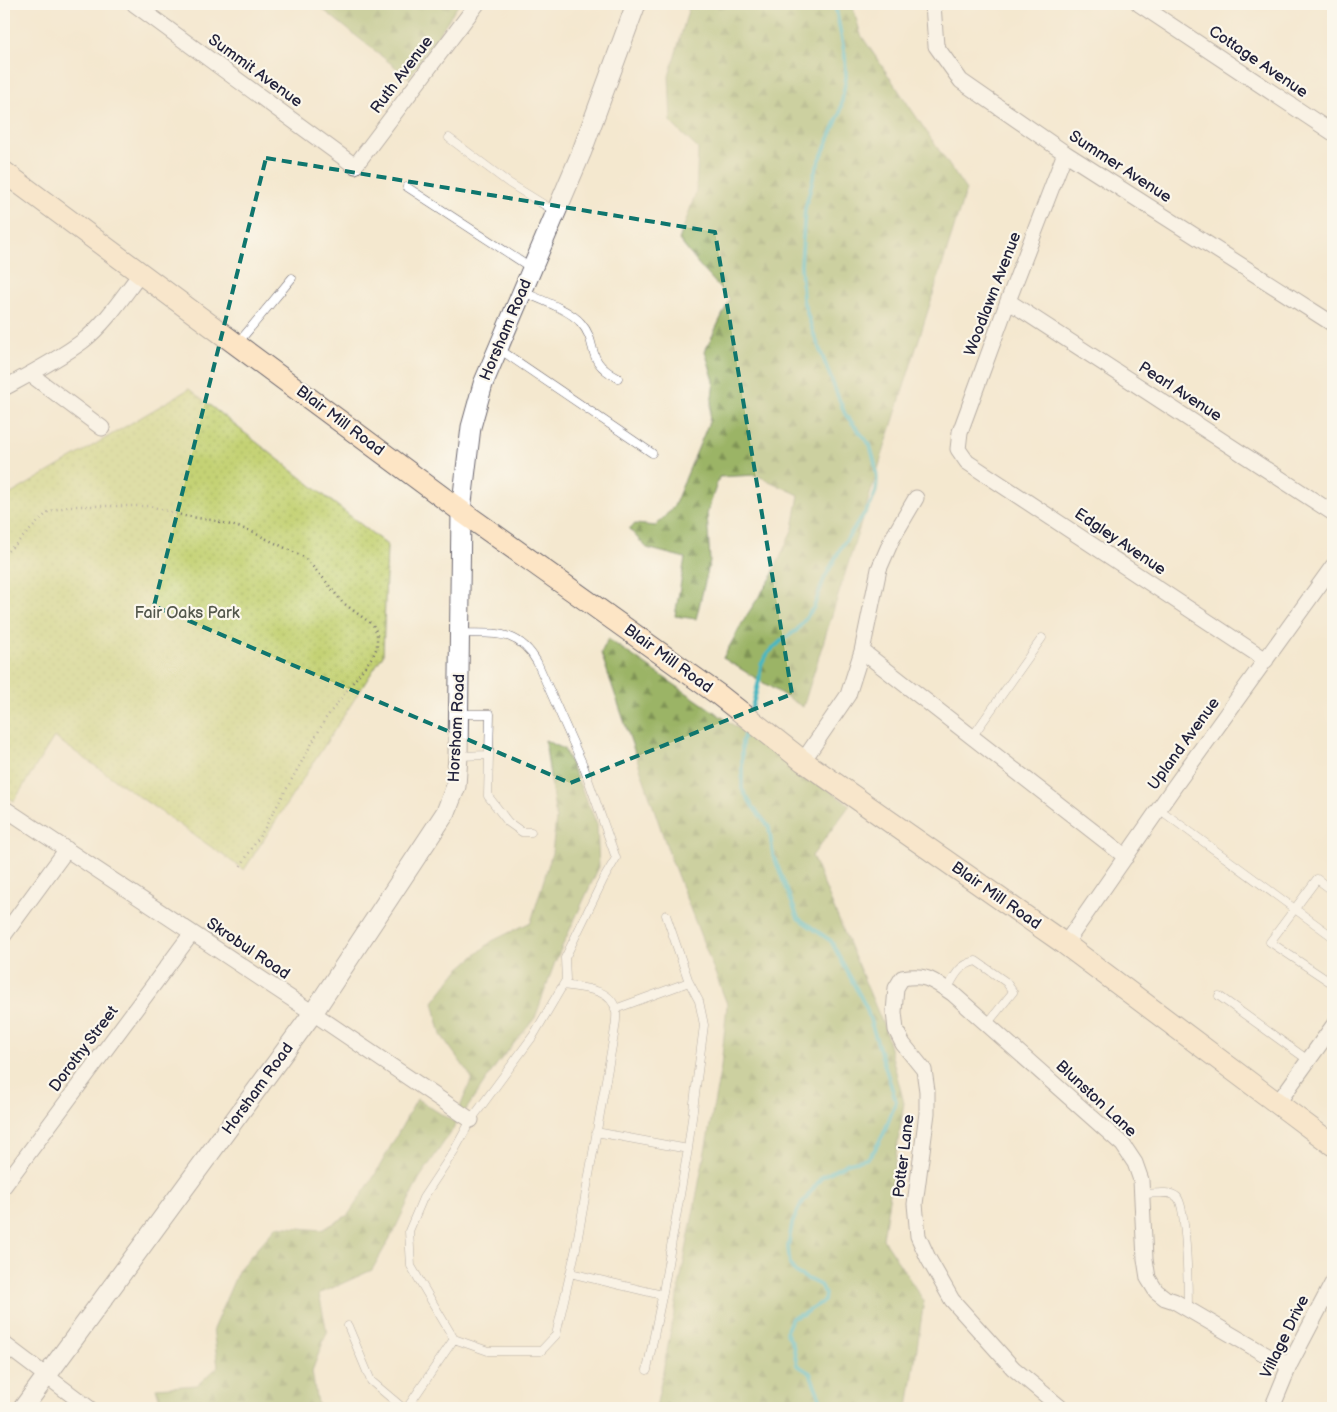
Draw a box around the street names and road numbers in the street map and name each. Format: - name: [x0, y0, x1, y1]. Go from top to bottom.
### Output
- street label: Cottage Avenue: [1205, 22, 1312, 102]
- street label: Summit Avenue: [204, 30, 306, 112]
- street label: Ruth Avenue: [367, 32, 438, 117]
- street label: Summer Avenue: [1065, 127, 1175, 207]
- street label: Woodlawn Avenue: [961, 229, 1026, 359]
- street label: Horsham Road: [476, 276, 536, 384]
- street label: Pearl Avenue: [1135, 358, 1226, 426]
- street label: Blair Mill Road: [292, 382, 388, 460]
- street label: Edgley Avenue: [1071, 505, 1170, 580]
- street label: Blair Mill Road: [620, 620, 716, 698]
- street label: Horsham Road: [445, 673, 469, 783]
- street label: Upland Avenue: [1144, 694, 1224, 794]
- street label: Blair Mill Road: [948, 858, 1044, 934]
- street label: Skrobul Road: [203, 914, 293, 984]
- street label: Dorothy Street: [45, 1002, 123, 1096]
- street label: Horsham Road: [218, 1039, 298, 1139]
- street label: Blunston Lane: [1052, 1057, 1141, 1142]
- street label: Potter Lane: [889, 1113, 919, 1199]
- street label: Village Drive: [1257, 1292, 1314, 1382]

